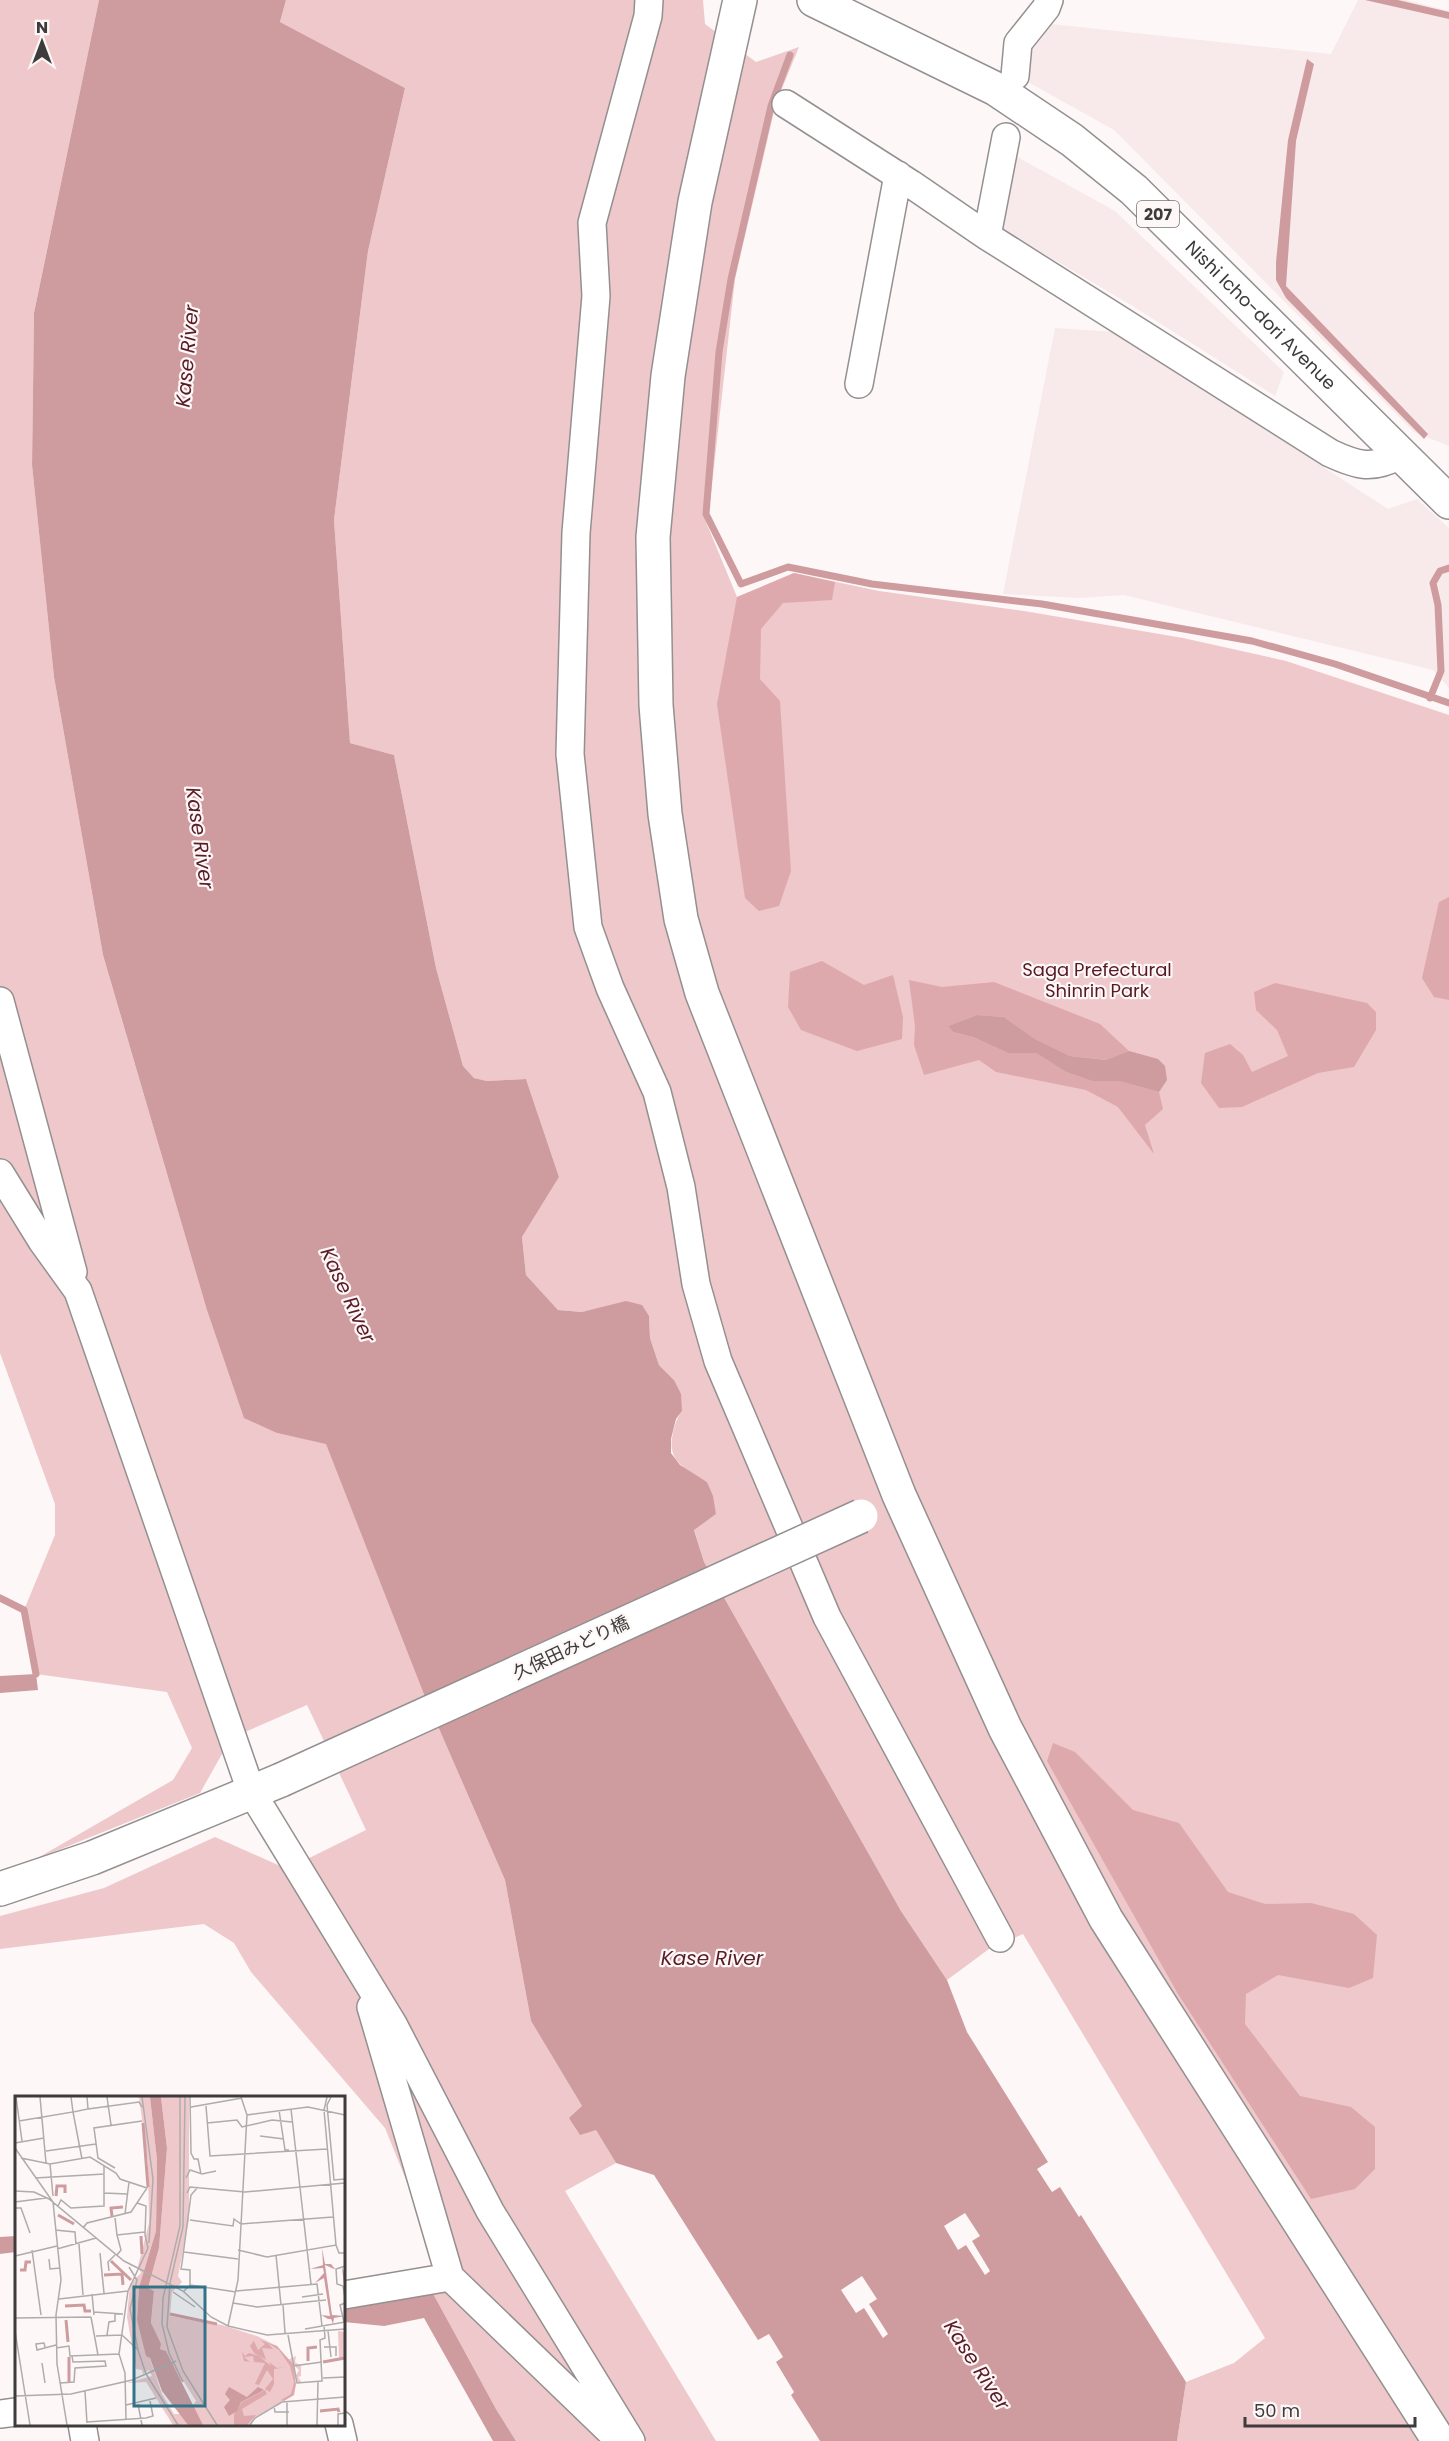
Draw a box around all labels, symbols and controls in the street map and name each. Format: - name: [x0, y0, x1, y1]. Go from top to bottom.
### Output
- north arrow: [12, 12, 72, 72]
- text: N: [36, 16, 48, 39]
- road number: 207: [1137, 201, 1179, 227]
- street label: Nishi Icho-dori Avenue: [1180, 235, 1342, 395]
- water label: Kase River: [169, 303, 205, 408]
- water label: Kase River: [179, 785, 221, 891]
- park label: Saga Prefectural Shinrin Park: [1022, 957, 1172, 1003]
- water label: Kase River: [314, 1243, 383, 1348]
- street label: 久保田みどり橋: [508, 1610, 633, 1686]
- water label: Kase River: [661, 1944, 764, 1972]
- inset map: [15, 2096, 345, 2426]
- water label: Kase River: [937, 2314, 1017, 2416]
- scale bar: [1245, 2390, 1414, 2428]
- text: 50 m: [1254, 2398, 1300, 2423]

